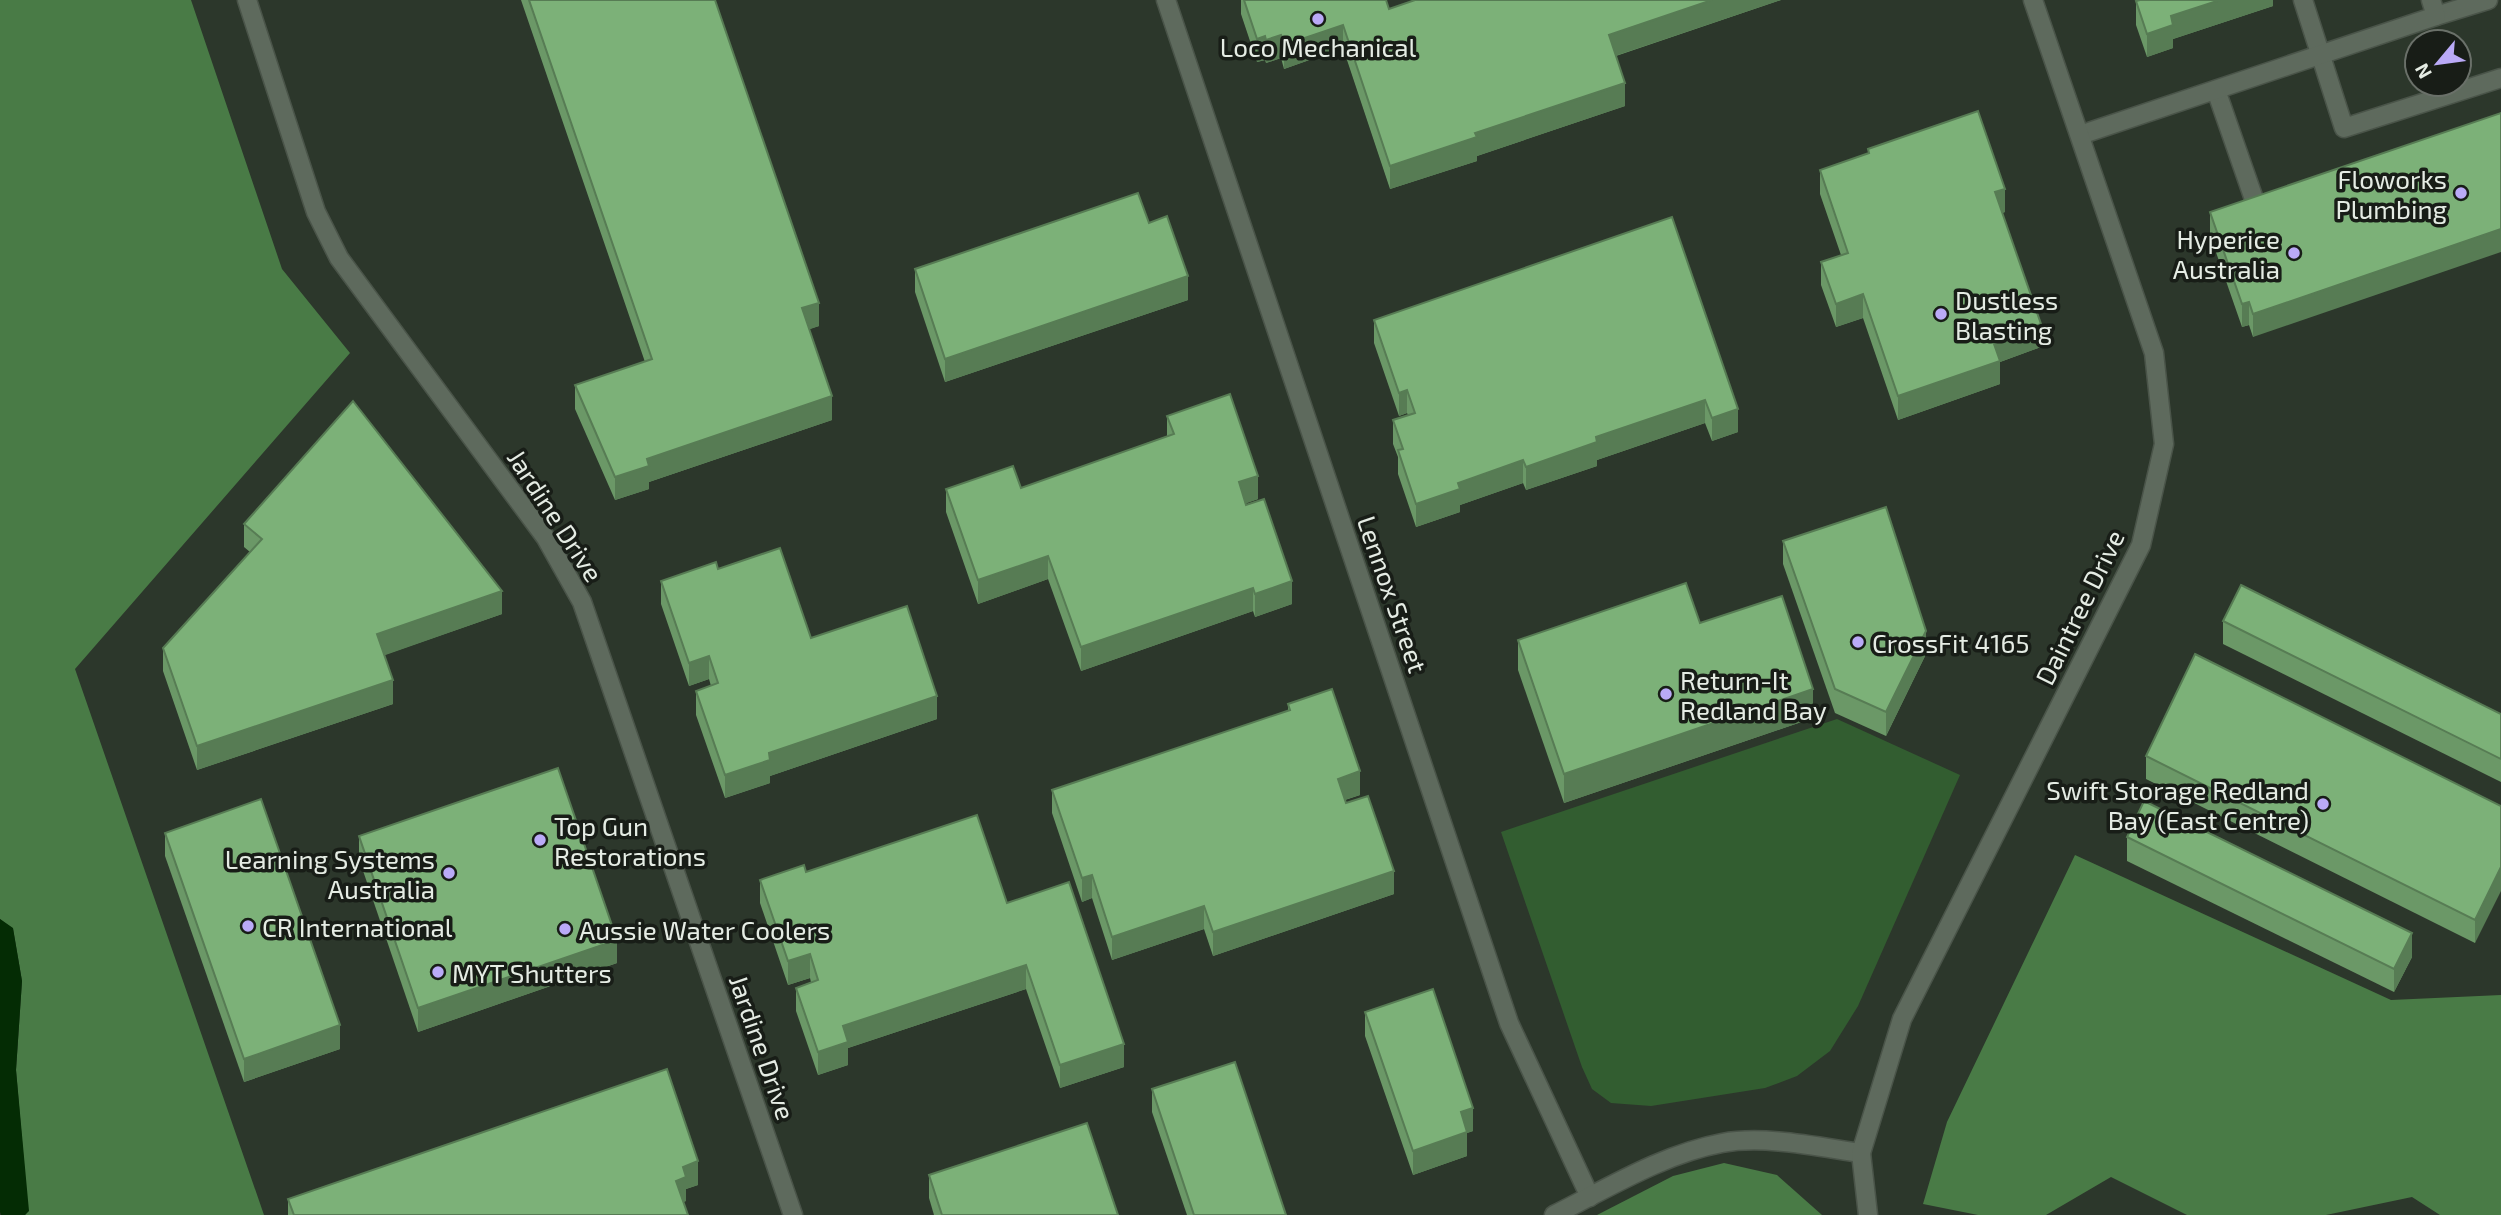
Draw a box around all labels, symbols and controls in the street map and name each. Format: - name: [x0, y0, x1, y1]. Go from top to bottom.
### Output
- marker: Loco Mechanical: [1310, 11, 1326, 27]
- north arrow: [2403, 28, 2473, 98]
- place label: Loco Mechanical: [1220, 31, 1416, 62]
- text: N: [2409, 60, 2436, 83]
- place label: Floworks Plumbing: [2335, 163, 2447, 224]
- marker: Floworks Plumbing: [2453, 185, 2469, 201]
- place label: Hyperice Australia: [2173, 223, 2280, 284]
- marker: Hyperice Australia: [2286, 245, 2302, 261]
- place label: Dustless Blasting: [1955, 284, 2058, 345]
- marker: Dustless Blasting: [1933, 306, 1949, 322]
- street label: Jardine Drive: [502, 443, 610, 587]
- street label: Lennox Street: [1352, 512, 1434, 677]
- street label: Daintree Drive: [2028, 524, 2130, 690]
- place label: CrossFit 4165: [1872, 627, 2029, 658]
- marker: CrossFit 4165: [1850, 634, 1866, 650]
- place label: Return-It Redland Bay: [1680, 664, 1827, 725]
- marker: Return-It Redland Bay: [1658, 686, 1674, 702]
- place label: Swift Storage Redland Bay (East Centre): [2046, 774, 2309, 835]
- marker: Swift Storage Redland Bay (East Centre): [2315, 796, 2331, 812]
- place label: Top Gun Restorations: [554, 810, 706, 871]
- marker: Top Gun Restorations: [532, 832, 548, 848]
- place label: Learning Systems Australia: [225, 843, 435, 904]
- marker: Learning Systems Australia: [441, 865, 457, 881]
- place label: CR International: [262, 911, 453, 942]
- place label: Aussie Water Coolers: [579, 914, 830, 945]
- marker: CR International: [240, 918, 256, 934]
- marker: Aussie Water Coolers: [557, 921, 573, 937]
- place label: MYT Shutters: [452, 957, 612, 988]
- marker: MYT Shutters: [430, 964, 446, 980]
- street label: Jardine Drive: [724, 970, 802, 1124]

